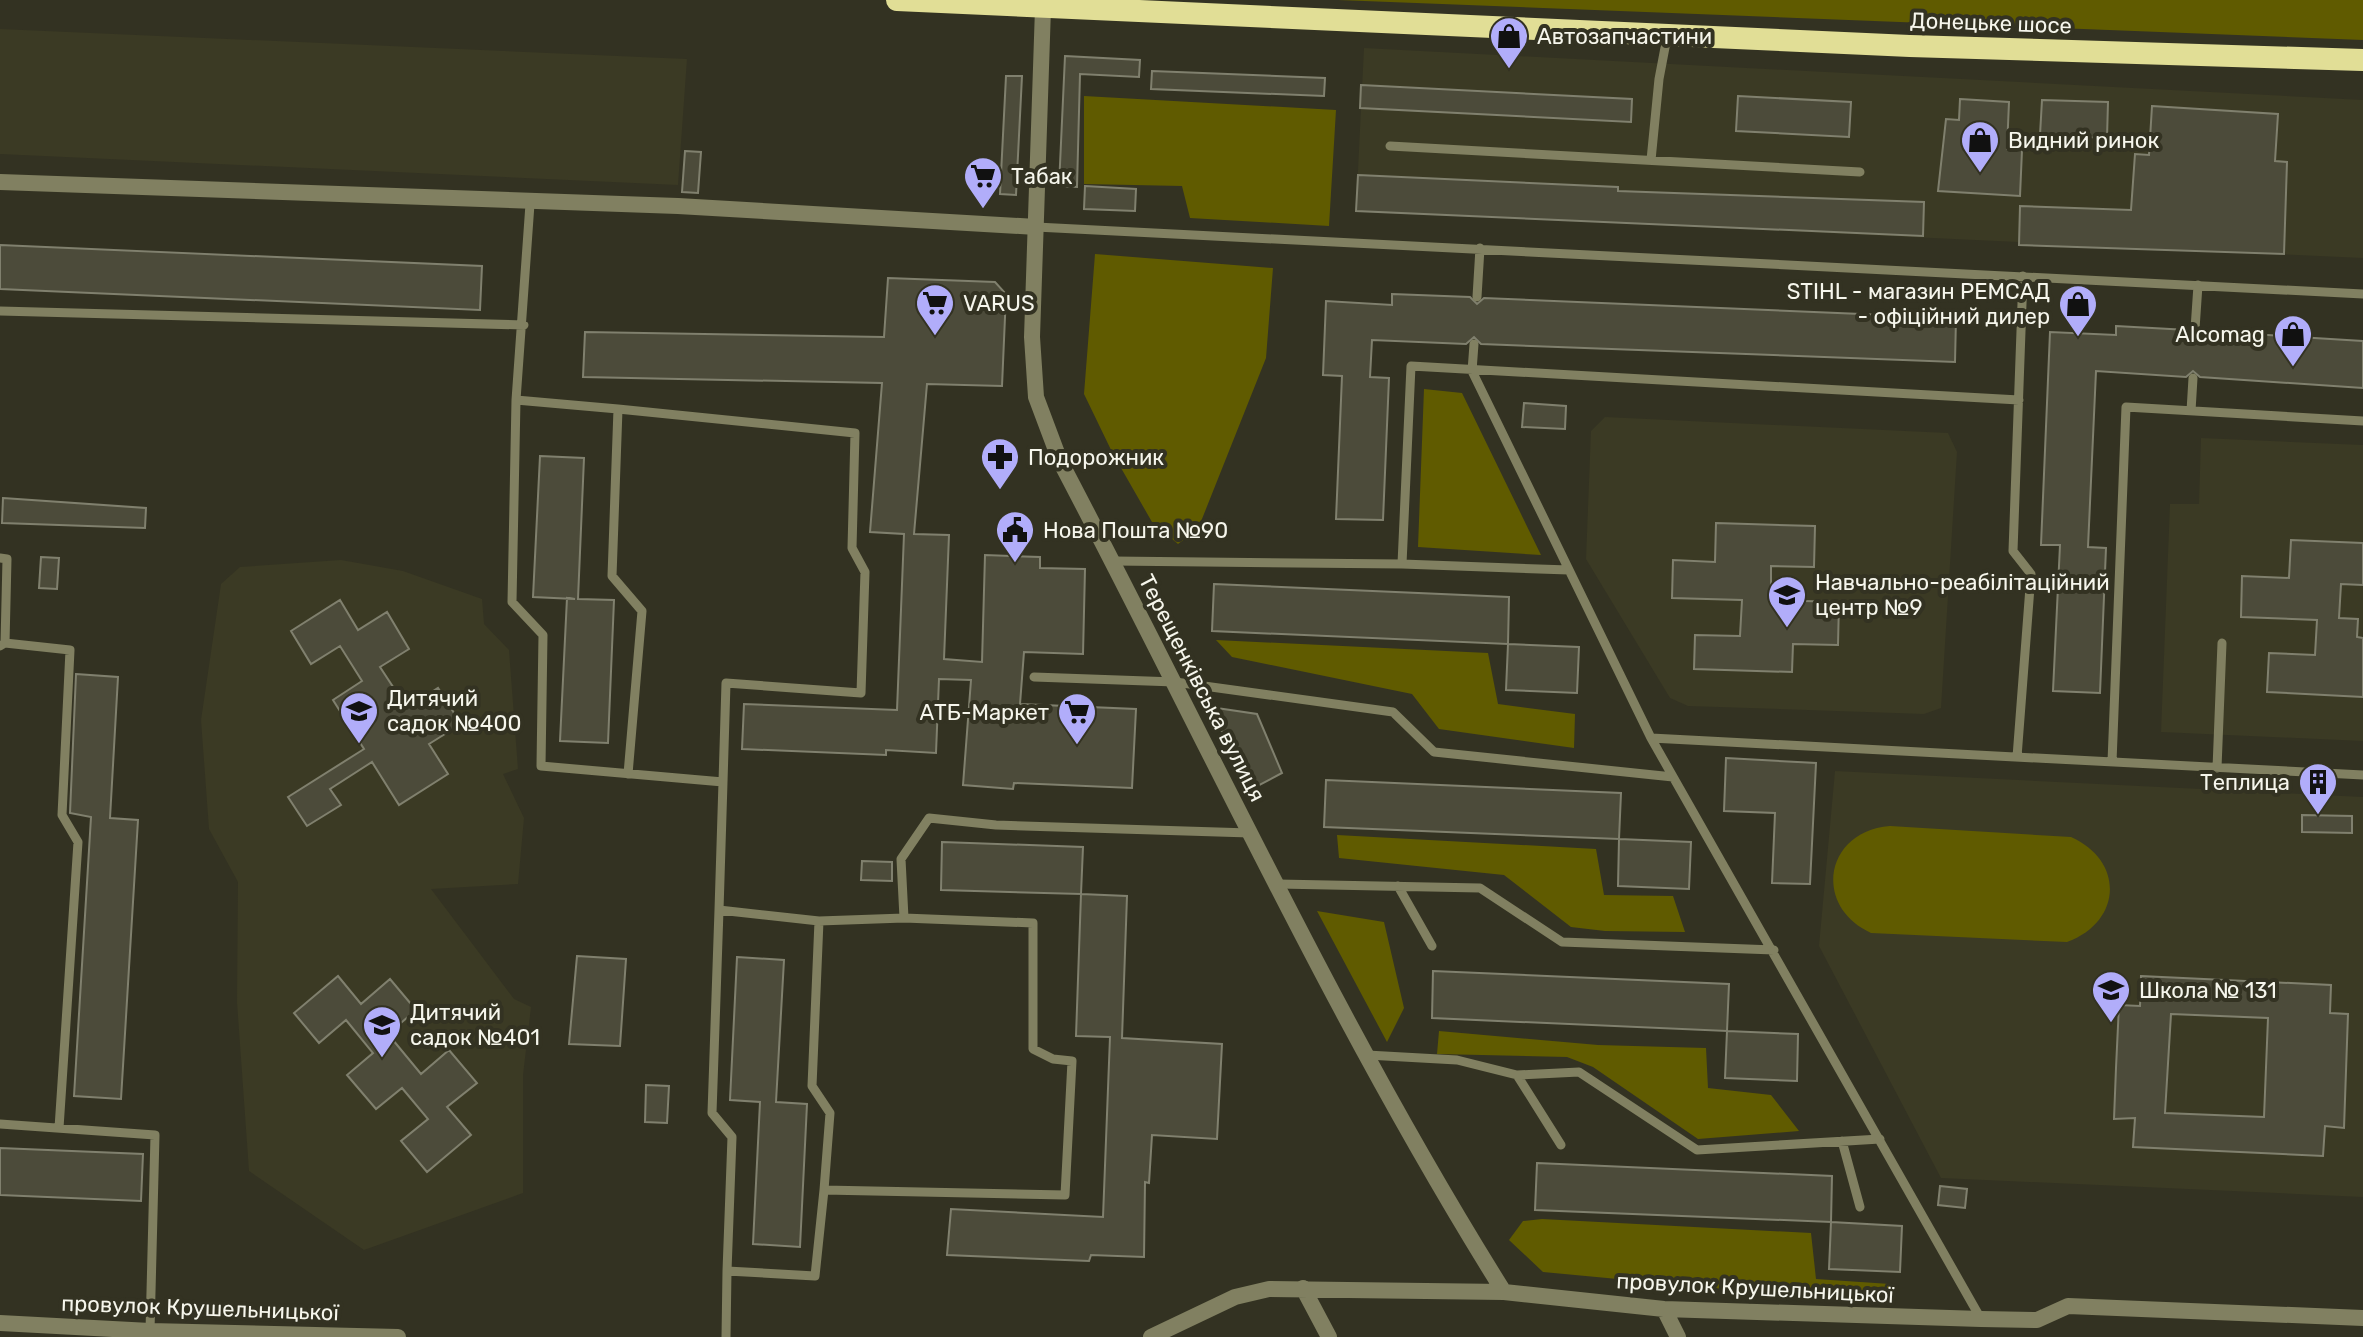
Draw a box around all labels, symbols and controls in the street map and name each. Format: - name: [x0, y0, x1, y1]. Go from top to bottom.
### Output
- street label: Донецьке шосе: [1910, 7, 2072, 39]
- shop icon: Автозапчастини: [1488, 15, 1530, 70]
- place label: Автозапчастини: [1537, 23, 1712, 50]
- shop icon: Видний ринок: [1959, 119, 2001, 174]
- place label: Видний ринок: [2008, 127, 2159, 154]
- supermarket icon: Табак: [962, 155, 1004, 210]
- place label: Табак: [1011, 163, 1073, 190]
- place label: STIHL - магазин РЕМСАД - офіційний дилер: [1787, 278, 2050, 330]
- supermarket icon: VARUS: [914, 282, 956, 337]
- shop icon: STIHL - магазин РЕМСАД - офіційний дилер: [2057, 283, 2099, 338]
- place label: VARUS: [963, 290, 1035, 317]
- shop icon: Alcomag: [2272, 313, 2314, 368]
- place label: Alcomag: [2175, 321, 2265, 348]
- pharmacy icon: Подорожник: [979, 436, 1021, 491]
- place label: Подорожник: [1028, 444, 1164, 471]
- public building icon: Нова Пошта №90: [994, 509, 1036, 564]
- place label: Нова Пошта №90: [1043, 517, 1228, 544]
- place label: Навчально-реабілітаційний центр №9: [1815, 569, 2110, 621]
- street label: Терещенківська вулиця: [1133, 570, 1271, 806]
- school or university icon: Навчально-реабілітаційний центр №9: [1766, 574, 1808, 629]
- place label: Дитячий садок №400: [387, 685, 521, 737]
- school or university icon: Дитячий садок №400: [338, 690, 380, 745]
- supermarket icon: АТБ-Маркет: [1056, 691, 1098, 746]
- place label: АТБ-Маркет: [919, 699, 1049, 726]
- building icon: Теплица: [2297, 761, 2339, 816]
- place label: Теплица: [2200, 769, 2290, 796]
- school or university icon: Школа № 131: [2090, 969, 2132, 1024]
- place label: Школа № 131: [2139, 977, 2277, 1004]
- place label: Дитячий садок №401: [410, 999, 540, 1051]
- school or university icon: Дитячий садок №401: [361, 1004, 403, 1059]
- street label: провулок Крушельницької: [1616, 1267, 1895, 1309]
- street label: провулок Крушельницької: [61, 1290, 340, 1326]

